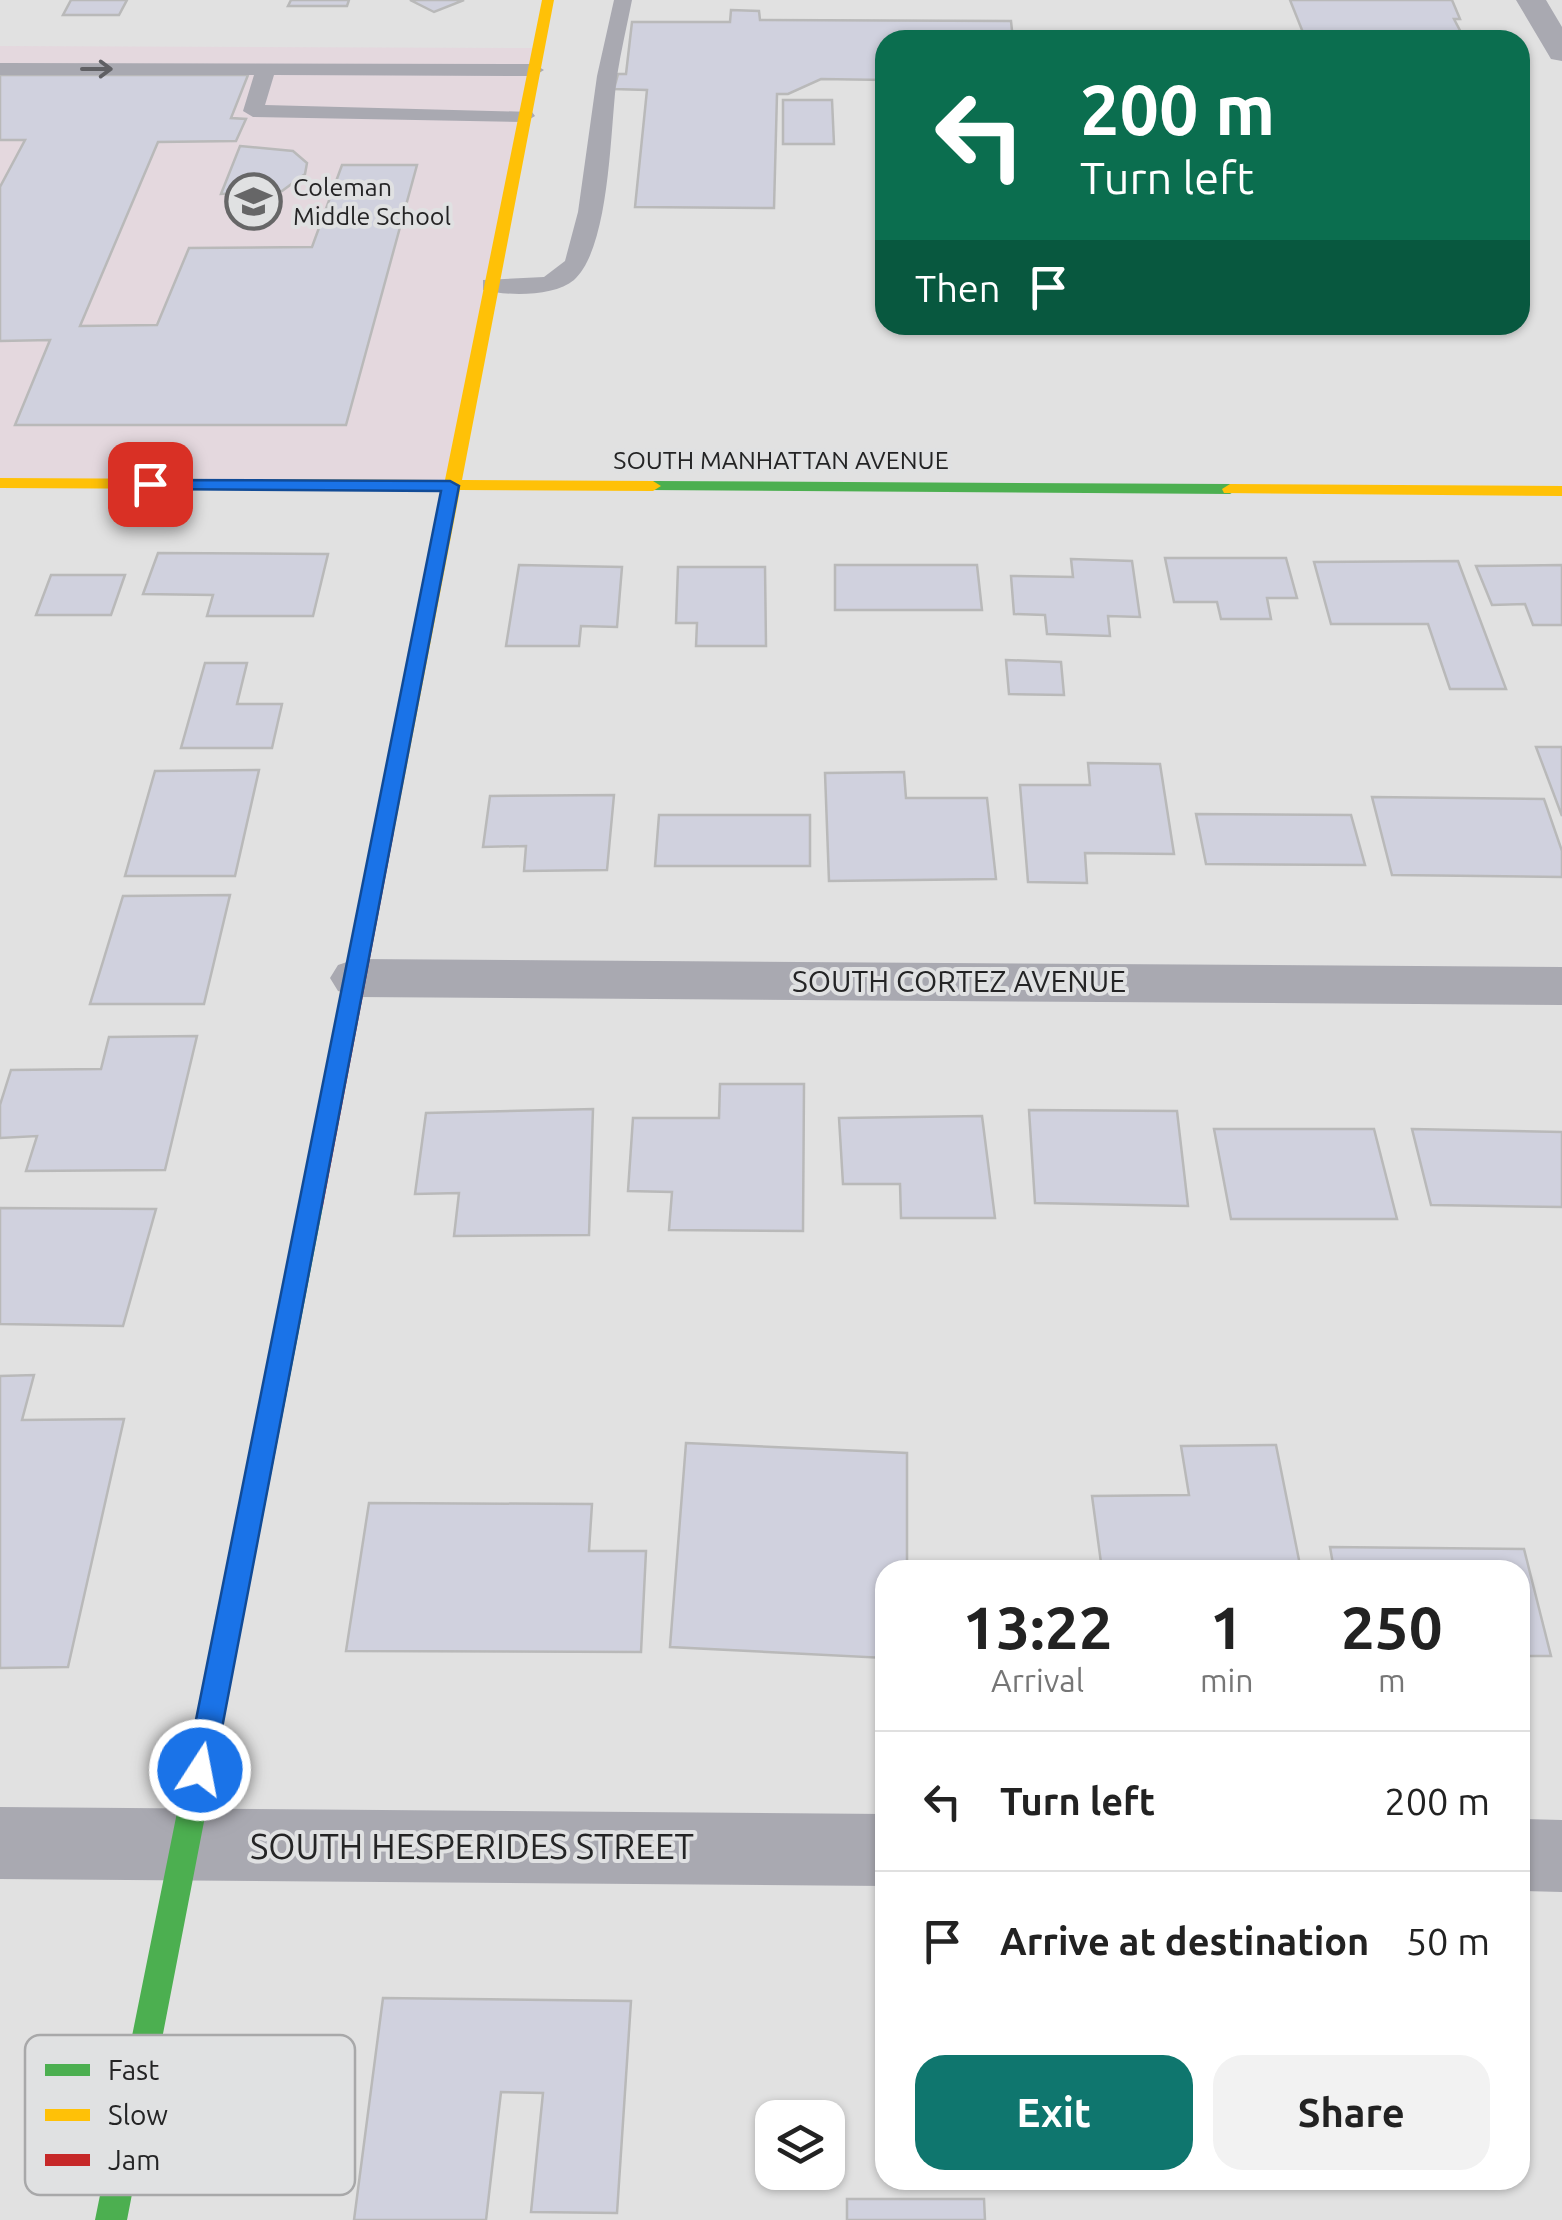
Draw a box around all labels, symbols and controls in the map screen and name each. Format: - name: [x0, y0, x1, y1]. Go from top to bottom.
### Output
- one-way arrow: [80, 60, 113, 78]
- icon: left: [915, 70, 1045, 200]
- text: 200 m: [1080, 70, 1275, 148]
- text: Turn left: [1080, 152, 1254, 203]
- school or university icon: Coleman Middle School: [224, 171, 284, 231]
- place label: Coleman Middle School: [293, 173, 451, 230]
- icon: arrive: [1021, 260, 1076, 315]
- text: Then: [915, 267, 1001, 309]
- pin: [108, 442, 193, 527]
- street label: SOUTH MANHATTAN AVENUE: [613, 446, 949, 474]
- icon: arrive: [123, 457, 178, 512]
- street label: SOUTH CORTEZ AVENUE: [792, 964, 1126, 998]
- text: 13:22: [962, 1593, 1113, 1660]
- text: 1: [1210, 1593, 1244, 1660]
- text: 250: [1341, 1593, 1443, 1660]
- text: Arrival: [991, 1662, 1084, 1698]
- text: min: [1200, 1662, 1254, 1698]
- text: m: [1378, 1662, 1406, 1698]
- position arrow: [148, 1718, 252, 1822]
- icon: left: [915, 1774, 970, 1829]
- text: Turn left: [1000, 1780, 1155, 1822]
- text: 200 m: [1384, 1780, 1490, 1822]
- street label: SOUTH HESPERIDES STREET: [250, 1826, 694, 1866]
- icon: arrive: [915, 1914, 970, 1969]
- text: Arrive at destination: [1000, 1920, 1369, 1962]
- text: 50 m: [1406, 1920, 1490, 1962]
- legend: [25, 2035, 355, 2195]
- text: Fast: [108, 2054, 159, 2085]
- button: Exit: [915, 2055, 1193, 2170]
- button: Share: [1213, 2055, 1490, 2170]
- text: Slow: [108, 2099, 168, 2130]
- map controls: [755, 2100, 845, 2190]
- button: layers: [755, 2100, 845, 2190]
- text: Jam: [108, 2144, 160, 2175]

